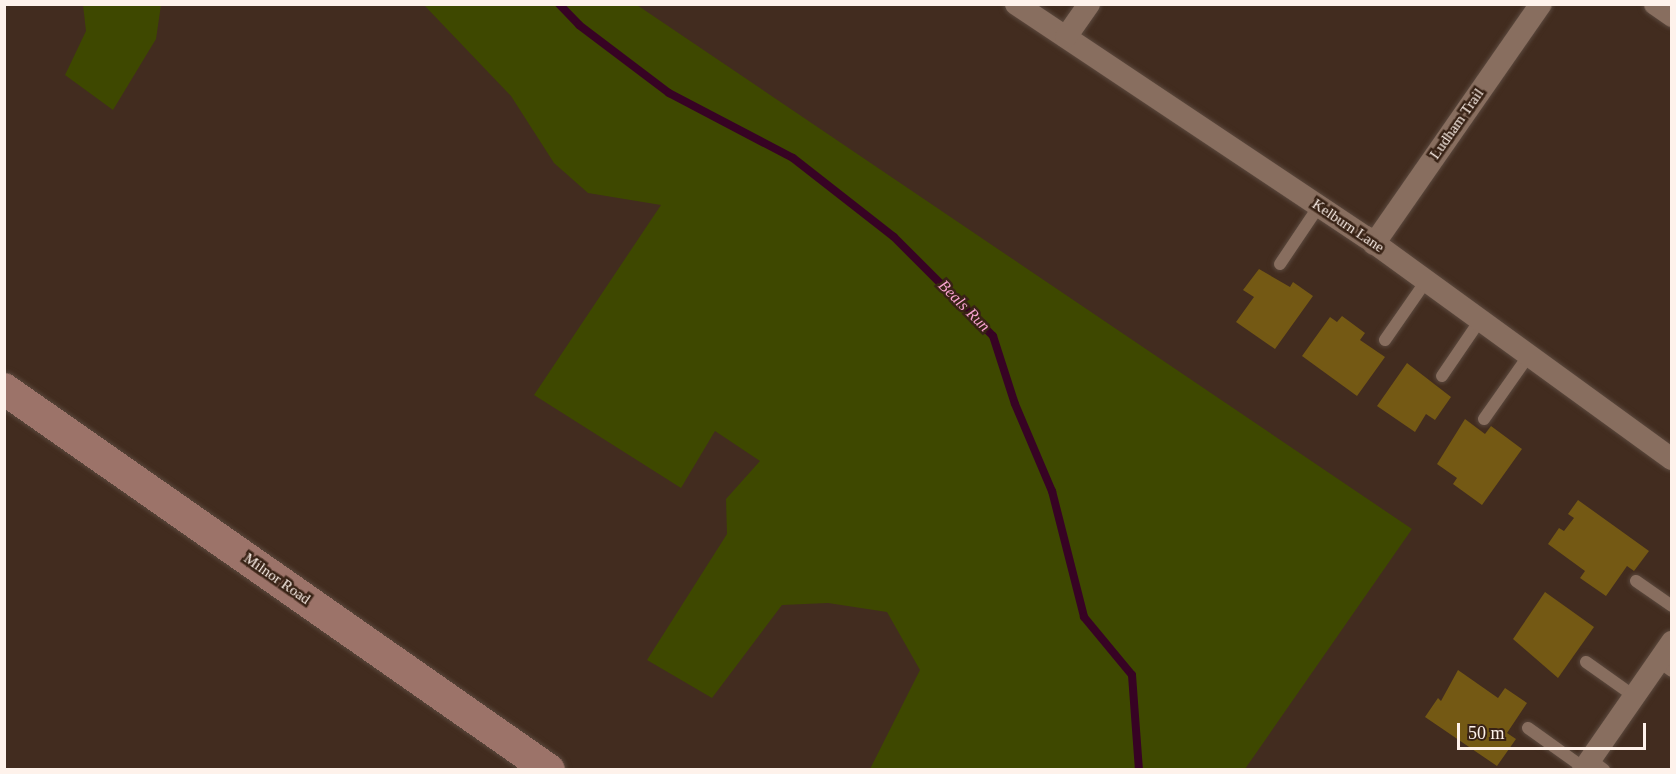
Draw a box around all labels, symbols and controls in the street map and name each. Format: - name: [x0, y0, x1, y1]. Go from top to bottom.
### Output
- street label: Ludham Trail: [1426, 85, 1488, 163]
- street label: Kelburn Lane: [1309, 195, 1387, 257]
- water label: Beals Run: [934, 276, 994, 336]
- street label: Milnor Road: [240, 550, 314, 608]
- scale bar: [1460, 711, 1649, 749]
- text: 50 m: [1468, 723, 1505, 743]

